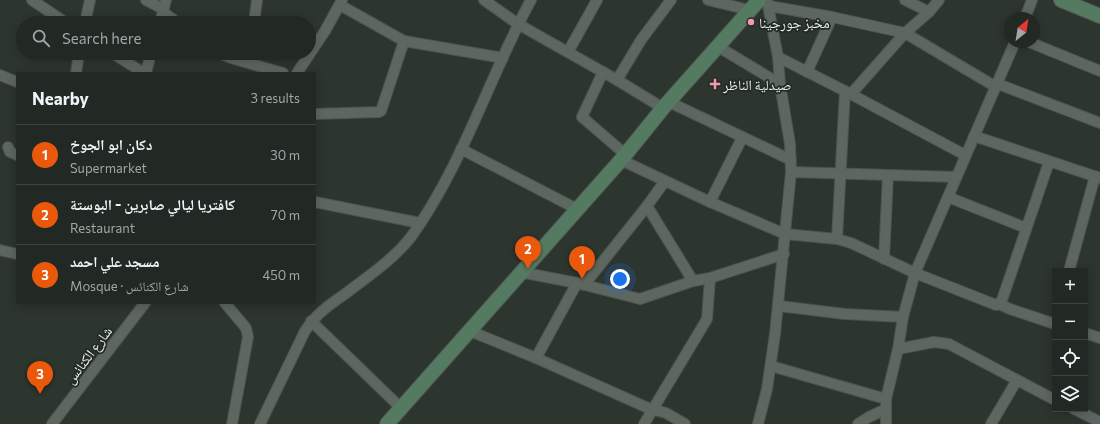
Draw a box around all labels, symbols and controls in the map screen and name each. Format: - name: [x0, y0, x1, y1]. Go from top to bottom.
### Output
- north arrow: [1004, 12, 1040, 48]
- place label: مخبز جورجينا: [759, 14, 830, 32]
- search box: [16, 16, 316, 60]
- marker: مخبز جورجينا: [746, 17, 756, 27]
- icon: search: [30, 27, 52, 49]
- text: Search here: [62, 29, 141, 47]
- place label: صيدلية الناظر: [722, 76, 792, 94]
- marker: صيدلية الناظر: [710, 79, 720, 89]
- text: Nearby: [32, 88, 89, 109]
- text: 3 results: [251, 90, 300, 106]
- text: دكان ابو الجوخ: [70, 135, 153, 153]
- text: 1: [42, 147, 48, 163]
- text: 30 m: [270, 147, 300, 163]
- text: Supermarket: [70, 160, 147, 176]
- text: كافتريا ليالي صابرين - البوستة: [70, 195, 235, 213]
- text: 2: [41, 207, 49, 223]
- text: 70 m: [271, 207, 300, 223]
- text: Restaurant: [70, 220, 135, 236]
- pin: 2: [515, 236, 541, 269]
- pin: 1: [569, 246, 595, 279]
- text: مسجد علي احمد: [70, 252, 160, 270]
- text: 3: [41, 267, 49, 283]
- text: 450 m: [262, 267, 300, 283]
- map controls: [1052, 268, 1088, 412]
- button: +: [1052, 268, 1088, 304]
- your location: [610, 269, 630, 289]
- text: Mosque · شارع الكنائس: [70, 278, 189, 294]
- button: −: [1052, 304, 1088, 340]
- street label: شارع الكنائس: [61, 323, 117, 388]
- button: locate: [1052, 340, 1088, 376]
- pin: 3: [27, 361, 53, 394]
- button: layers: [1052, 376, 1088, 412]

